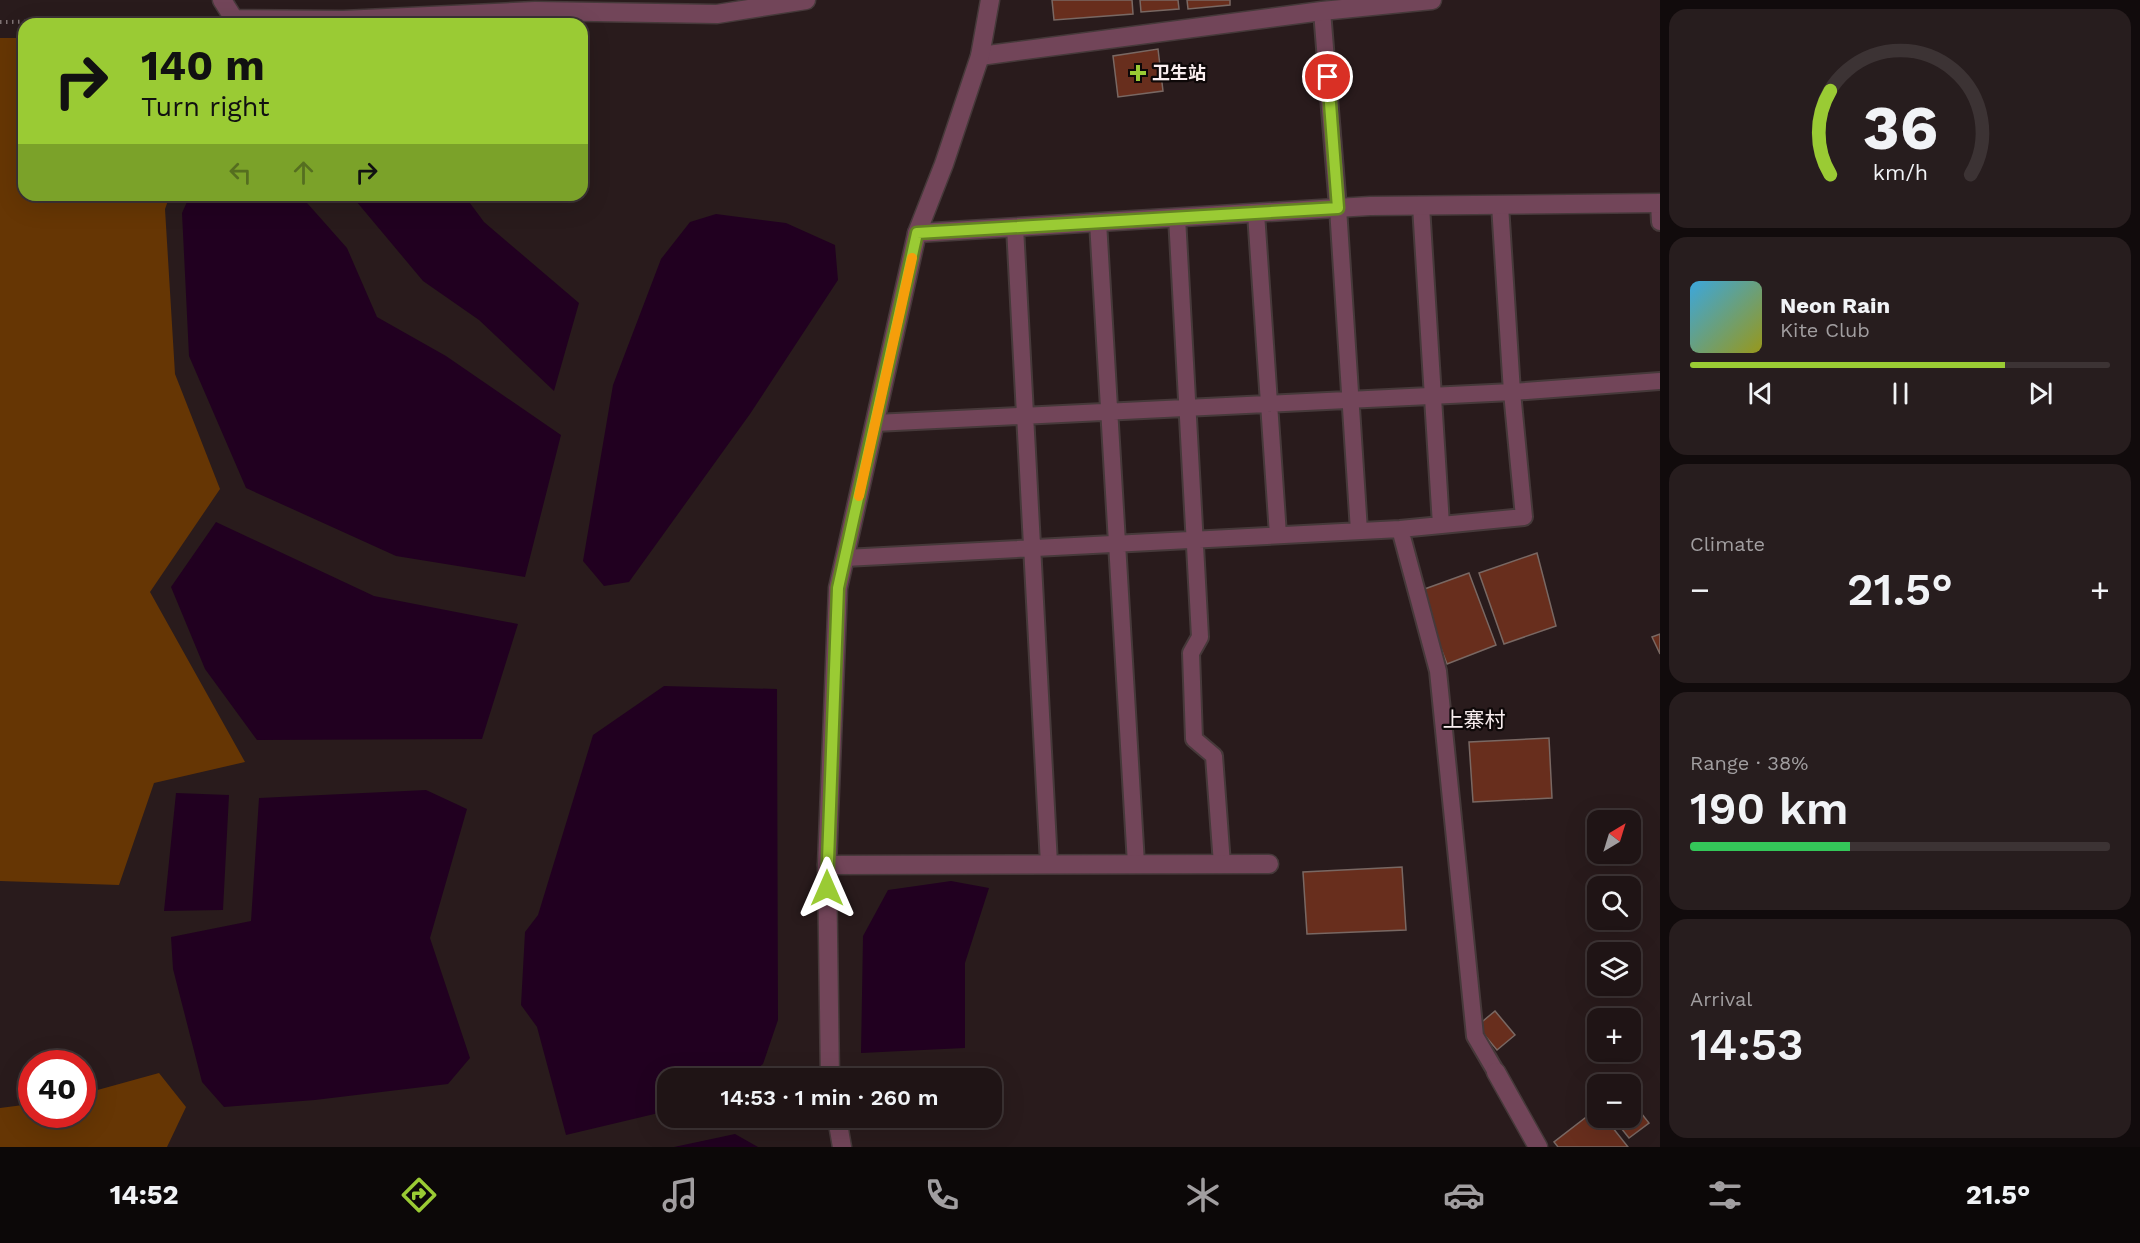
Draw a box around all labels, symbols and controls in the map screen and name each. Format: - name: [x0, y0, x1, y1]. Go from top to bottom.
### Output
- text: 140 m: [141, 41, 265, 90]
- icon: right: [42, 42, 120, 120]
- pin: [1302, 51, 1353, 102]
- icon: arrive: [1311, 60, 1344, 93]
- place label: 卫生站: [1152, 62, 1206, 83]
- marker: 卫生站: [1129, 64, 1147, 82]
- text: Turn right: [141, 91, 270, 123]
- text: 36: [1862, 91, 1938, 164]
- icon: left: [224, 156, 257, 189]
- icon: ahead: [287, 156, 320, 189]
- icon: right: [350, 156, 383, 189]
- text: km/h: [1872, 161, 1928, 186]
- text: Neon Rain: [1780, 293, 1890, 318]
- text: Kite Club: [1780, 318, 1870, 342]
- icon: previous: [1744, 377, 1777, 410]
- icon: pause: [1884, 377, 1917, 410]
- icon: next: [2024, 377, 2057, 410]
- text: Climate: [1690, 532, 1765, 556]
- text: 21.5°: [1847, 563, 1953, 616]
- text: −: [1690, 570, 1710, 609]
- text: +: [2090, 570, 2110, 609]
- district label: 上寨村: [1443, 707, 1506, 732]
- text: Range · 38%: [1690, 751, 1808, 775]
- text: 190 km: [1690, 782, 1849, 835]
- north arrow: [1587, 810, 1641, 864]
- map controls: [1587, 810, 1641, 1128]
- position arrow: [795, 856, 859, 920]
- button: search: [1587, 876, 1641, 930]
- button: layers: [1587, 942, 1641, 996]
- text: Arrival: [1690, 987, 1752, 1011]
- button: +: [1587, 1008, 1641, 1062]
- text: 14:53: [1690, 1018, 1803, 1071]
- speed limit sign: 40: [18, 1050, 96, 1128]
- button: −: [1587, 1074, 1641, 1128]
- text: 14:53 · 1 min · 260 m: [721, 1085, 938, 1110]
- icon: directions: [398, 1174, 440, 1216]
- icon: music: [659, 1174, 701, 1216]
- icon: phone: [921, 1174, 963, 1216]
- icon: climate: [1182, 1174, 1224, 1216]
- icon: car: [1443, 1174, 1485, 1216]
- icon: filters: [1704, 1174, 1746, 1216]
- text: 14:52: [110, 1179, 179, 1211]
- text: 21.5°: [1966, 1179, 2030, 1211]

